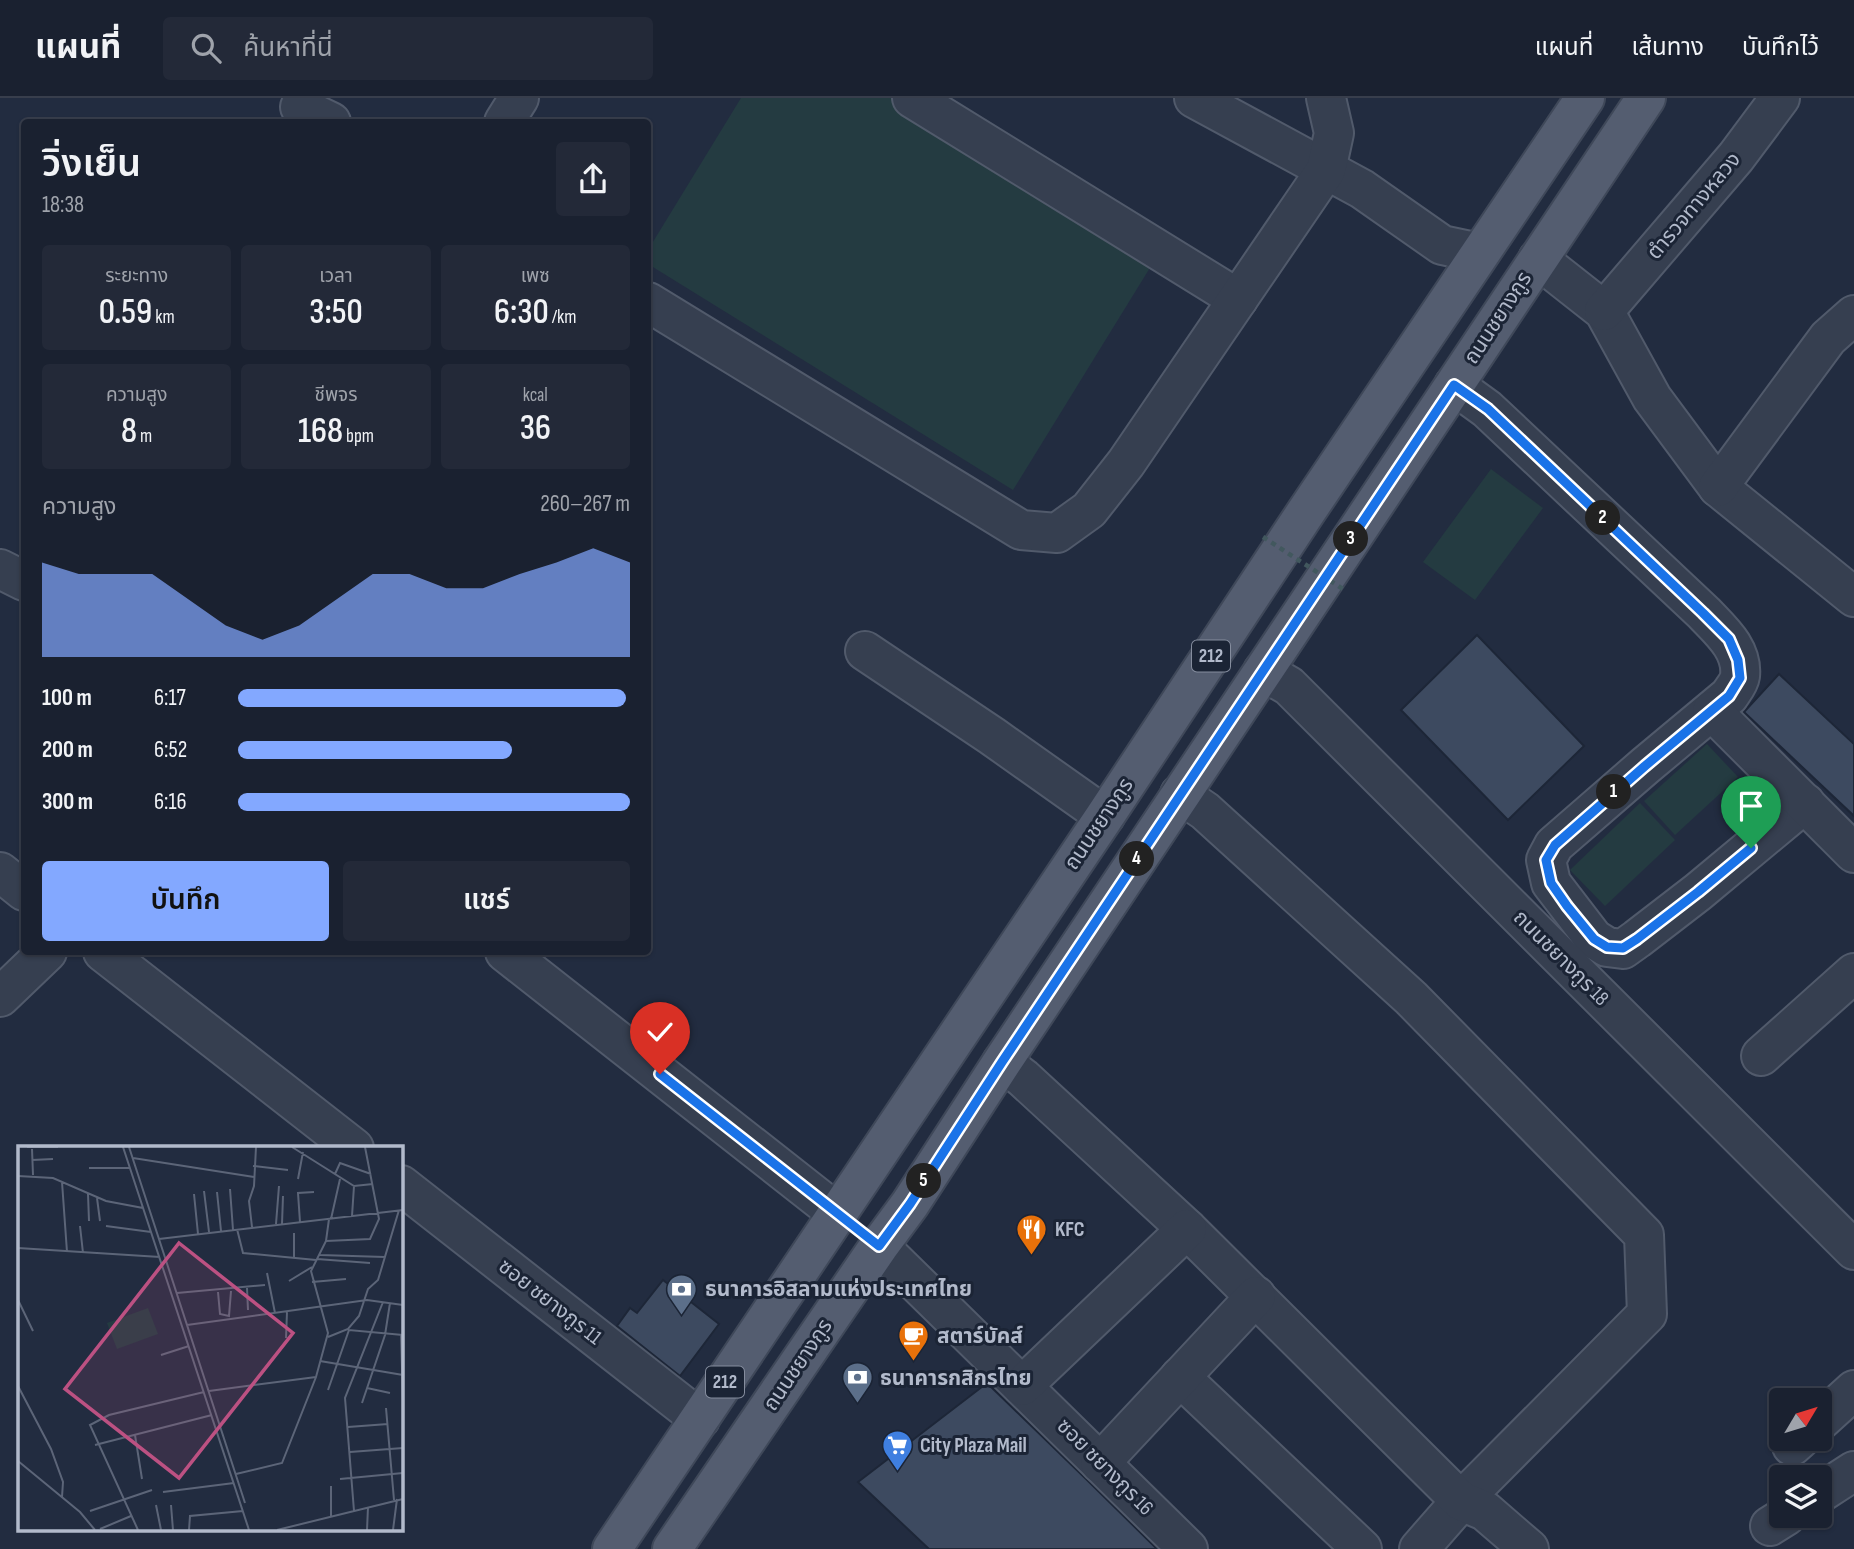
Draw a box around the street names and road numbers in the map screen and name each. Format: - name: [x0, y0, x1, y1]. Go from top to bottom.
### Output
- street label: ตำรวจทางหลวง: [1642, 147, 1746, 265]
- street label: ถนนชยางกูร: [1459, 267, 1537, 369]
- road number: 212: [1192, 640, 1230, 671]
- street label: ถนนชยางกูร: [1059, 773, 1139, 875]
- street label: ถนนชยางกูร 18: [1508, 905, 1614, 1011]
- street label: ซอย ชยางกูร 11: [493, 1254, 607, 1350]
- street label: ถนนชยางกูร: [758, 1314, 838, 1416]
- road number: 212: [706, 1366, 744, 1398]
- street label: ซอย ชยางกูร 16: [1052, 1414, 1158, 1520]

